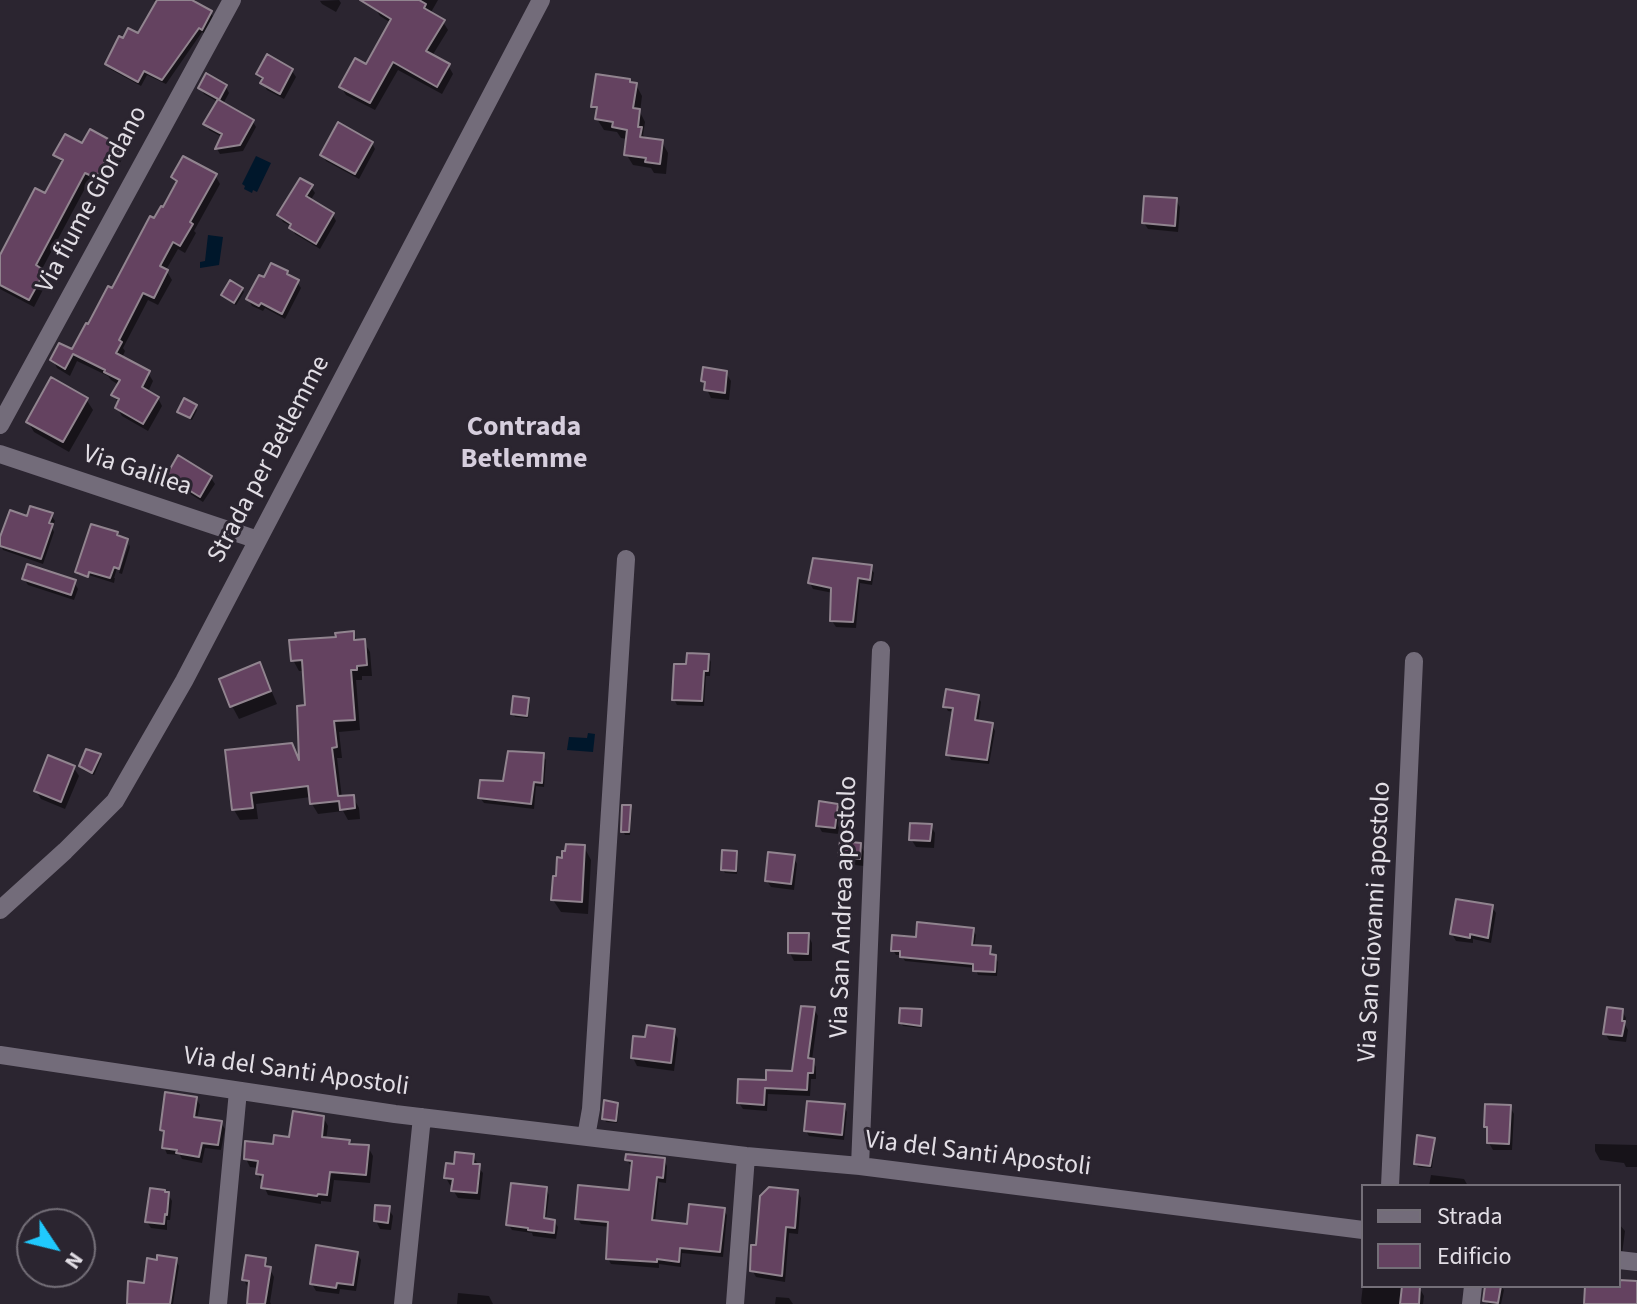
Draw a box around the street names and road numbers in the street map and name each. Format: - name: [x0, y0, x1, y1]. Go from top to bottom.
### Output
- street label: Via fiume Giordano: [31, 101, 155, 299]
- street label: Strada per Betlemme: [202, 351, 338, 569]
- street label: Via Galilea: [79, 440, 195, 504]
- street label: Via San Andrea apostolo: [825, 776, 865, 1038]
- street label: Via San Giovanni apostolo: [1353, 781, 1399, 1063]
- street label: Via del Santi Apostoli: [181, 1042, 411, 1104]
- street label: Via del Santi Apostoli: [863, 1126, 1093, 1184]

